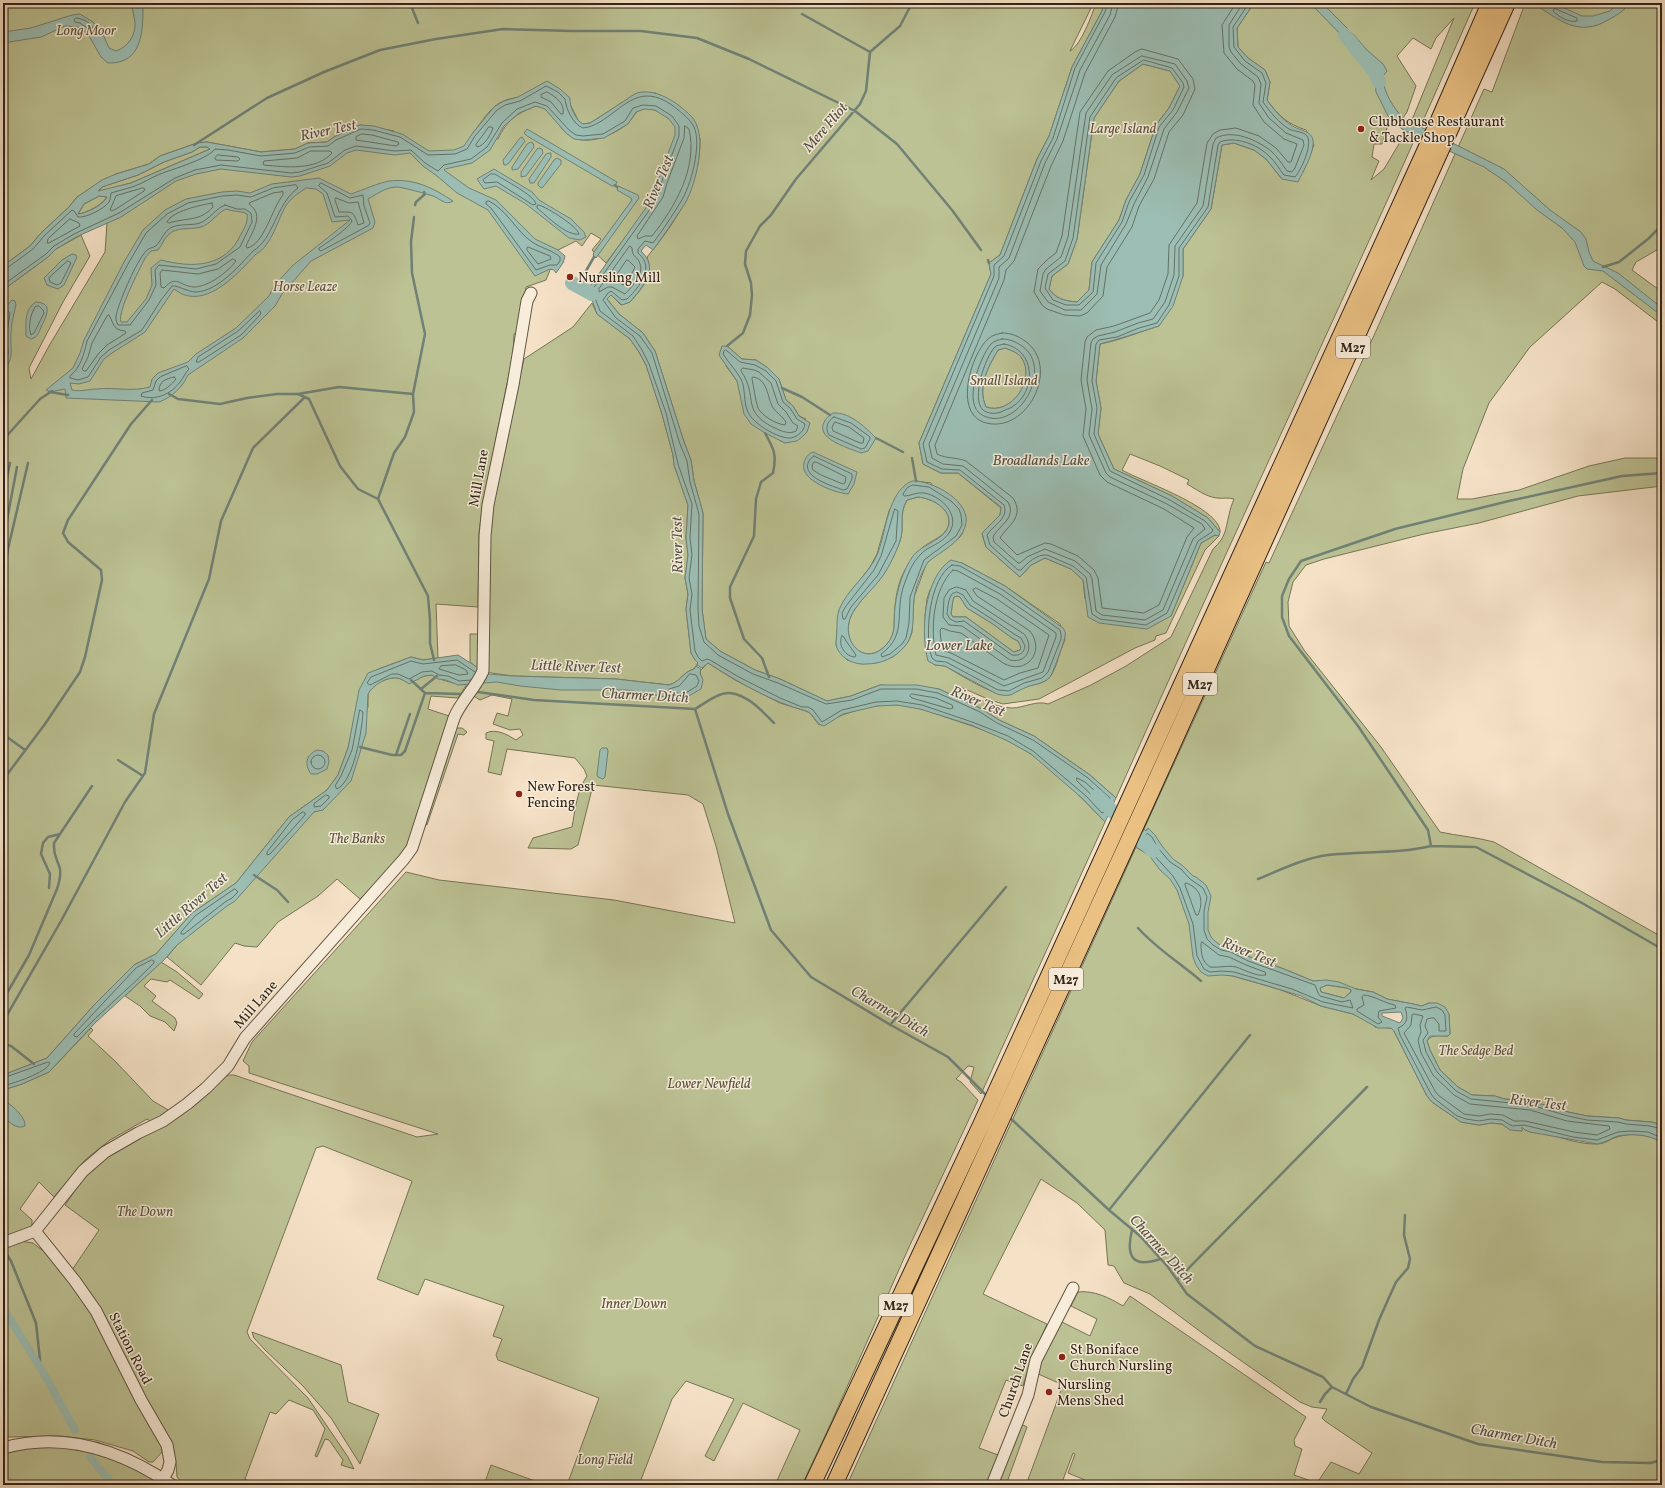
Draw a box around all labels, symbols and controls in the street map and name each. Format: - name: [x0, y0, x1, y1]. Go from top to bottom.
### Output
- park label: Long Moor: [56, 22, 117, 41]
- water label: Mere Fliot: [798, 98, 854, 158]
- place label: Clubhouse Restaurant & Tackle Shop: [1369, 113, 1505, 148]
- water label: River Test: [298, 115, 360, 148]
- park label: Large Island: [1089, 120, 1157, 139]
- marker: Clubhouse Restaurant & Tackle Shop: [1356, 124, 1366, 134]
- water label: River Test: [639, 151, 681, 213]
- place label: Nursling Mill: [578, 269, 660, 288]
- marker: Nursling Mill: [565, 272, 575, 282]
- park label: Horse Leaze: [273, 278, 337, 297]
- road number: M27: [1336, 336, 1370, 358]
- park label: Small Island: [970, 372, 1038, 391]
- street label: Mill Lane: [465, 448, 494, 509]
- water label: Broadlands Lake: [992, 451, 1090, 472]
- water label: River Test: [667, 515, 689, 574]
- water label: Lower Lake: [926, 636, 993, 657]
- water label: Little River Test: [530, 655, 623, 680]
- road number: M27: [1183, 673, 1217, 695]
- water label: River Test: [947, 682, 1009, 724]
- water label: Charmer Ditch: [601, 684, 689, 709]
- place label: New Forest Fencing: [527, 778, 595, 813]
- marker: New Forest Fencing: [514, 789, 524, 799]
- park label: The Banks: [329, 830, 385, 849]
- water label: Little River Test: [151, 868, 234, 944]
- water label: River Test: [1218, 933, 1280, 974]
- road number: M27: [1049, 968, 1083, 990]
- street label: Mill Lane: [230, 977, 283, 1033]
- water label: Charmer Ditch: [846, 981, 932, 1043]
- park label: The Sedge Bed: [1439, 1042, 1514, 1061]
- park label: Lower Newfield: [667, 1075, 751, 1094]
- water label: River Test: [1508, 1090, 1569, 1118]
- park label: The Down: [117, 1203, 173, 1222]
- water label: Charmer Ditch: [1124, 1211, 1198, 1290]
- road number: M27: [879, 1294, 913, 1316]
- park label: Inner Down: [601, 1295, 667, 1314]
- street label: Station Road: [103, 1309, 156, 1388]
- street label: Church Lane: [995, 1340, 1038, 1421]
- place label: St Boniface Church Nursling: [1070, 1341, 1172, 1376]
- marker: St Boniface Church Nursling: [1057, 1352, 1067, 1362]
- place label: Nursling Mens Shed: [1057, 1376, 1124, 1411]
- marker: Nursling Mens Shed: [1044, 1387, 1054, 1397]
- water label: Charmer Ditch: [1469, 1420, 1559, 1455]
- park label: Long Field: [577, 1451, 633, 1470]

